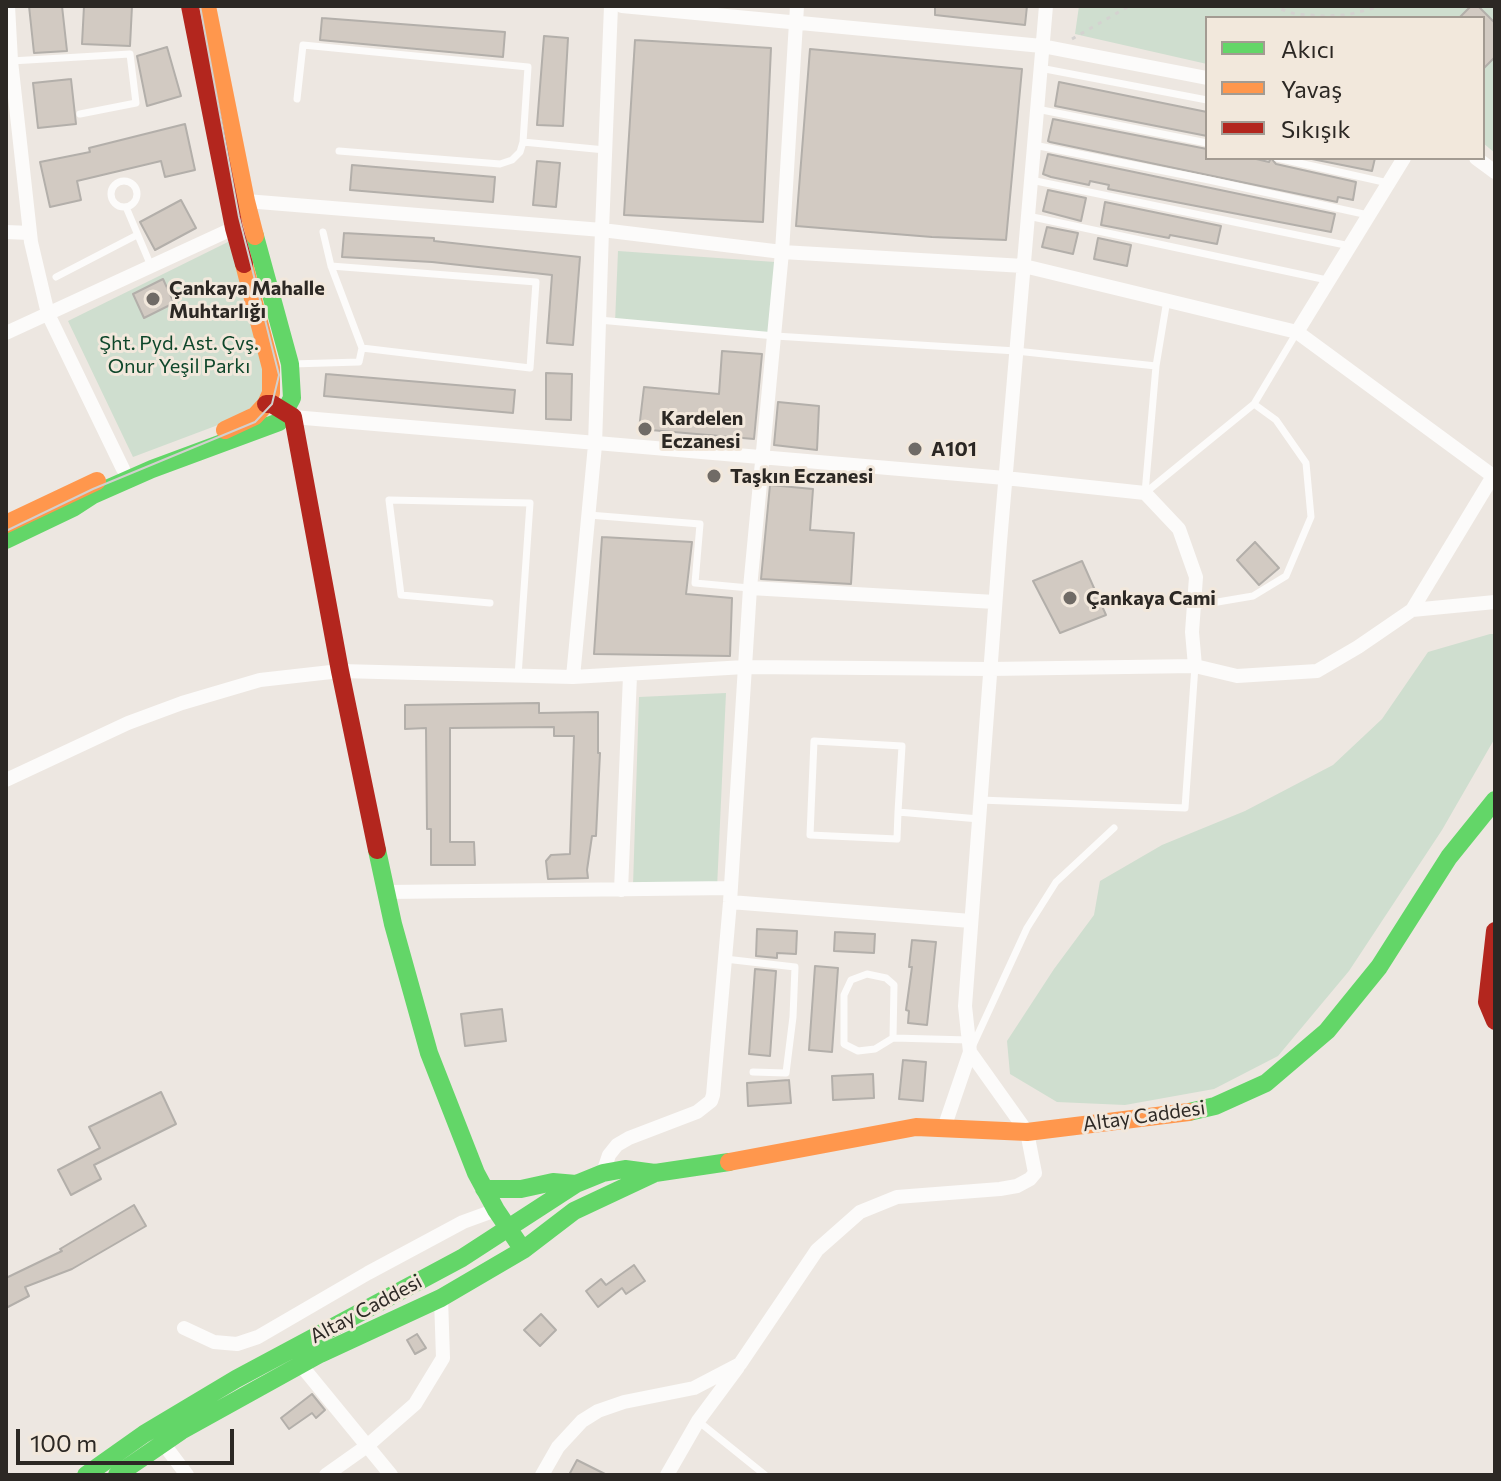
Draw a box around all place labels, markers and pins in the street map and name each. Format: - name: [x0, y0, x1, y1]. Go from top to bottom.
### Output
- place label: Çankaya Mahalle Muhtarlığı: [169, 276, 325, 323]
- marker: Çankaya Mahalle Muhtarlığı: [144, 290, 162, 308]
- place label: Kardelen Eczanesi: [661, 406, 743, 453]
- marker: Kardelen Eczanesi: [636, 420, 654, 438]
- place label: A101: [931, 437, 977, 461]
- marker: A101: [906, 440, 924, 458]
- place label: Taşkın Eczanesi: [730, 464, 873, 488]
- marker: Taşkın Eczanesi: [705, 467, 723, 485]
- place label: Çankaya Cami: [1086, 586, 1216, 610]
- marker: Çankaya Cami: [1061, 589, 1079, 607]

